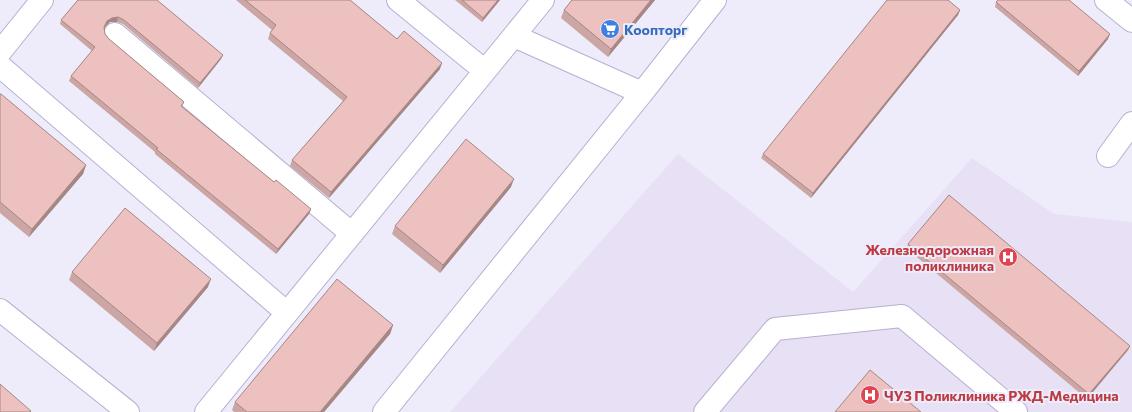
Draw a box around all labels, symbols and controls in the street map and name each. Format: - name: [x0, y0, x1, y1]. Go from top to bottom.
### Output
- supermarket icon: Коопторг: [599, 18, 621, 40]
- place label: Коопторг: [624, 21, 688, 38]
- place label: Железнодорожная поликлиника: [865, 241, 994, 274]
- hospital icon: Железнодорожная поликлиника: [997, 246, 1019, 268]
- hospital icon: ЧУЗ Поликлиника РЖД-Медицина: [859, 384, 881, 406]
- place label: ЧУЗ Поликлиника РЖД-Медицина: [884, 387, 1119, 404]

